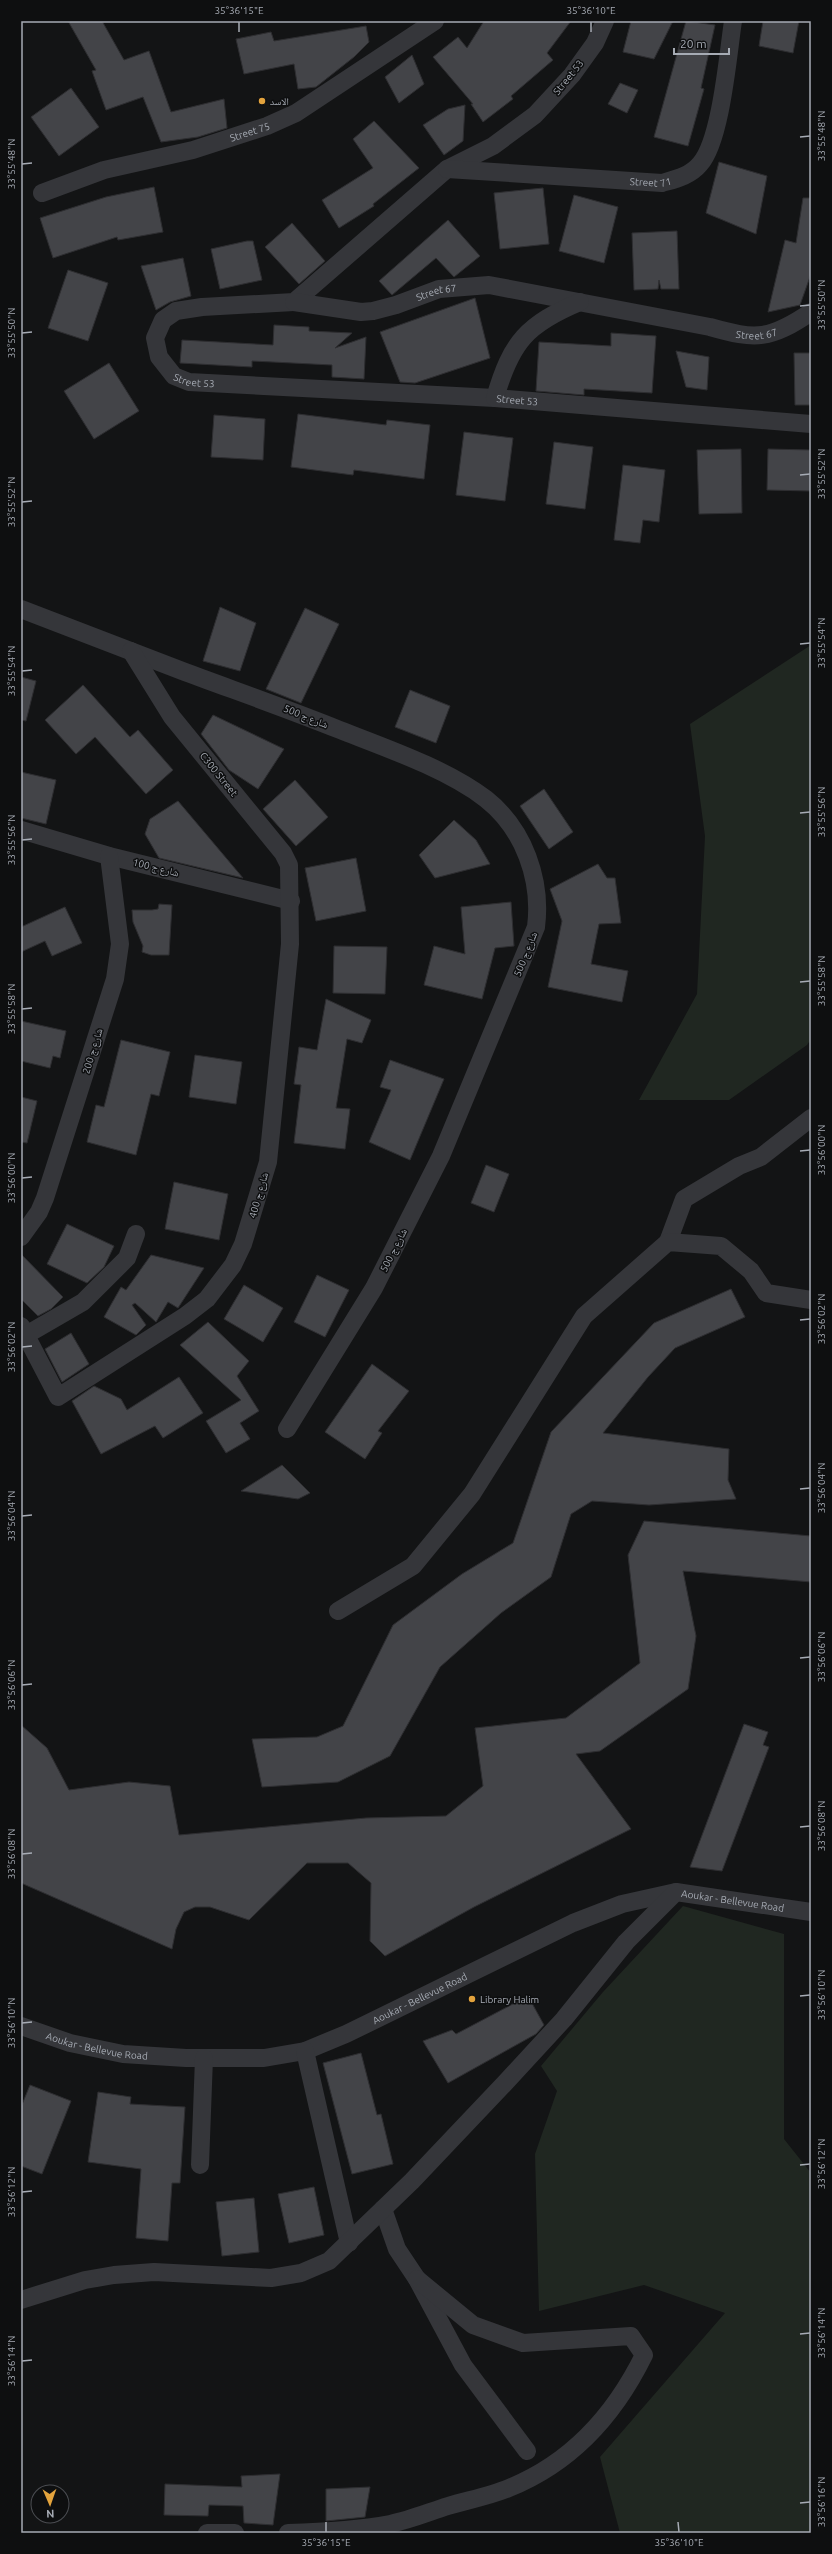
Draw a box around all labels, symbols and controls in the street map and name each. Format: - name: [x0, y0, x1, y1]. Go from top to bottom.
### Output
- text: 35°36'15"E: [214, 5, 264, 16]
- text: 35°36'10"E: [566, 5, 616, 16]
- scale bar: [674, 30, 729, 56]
- text: 20 m: [680, 37, 707, 50]
- street label: Street 53: [551, 58, 586, 97]
- marker: الاسد: [257, 96, 267, 106]
- place label: الاسد: [270, 96, 289, 107]
- text: 33°55'48"N: [816, 111, 827, 161]
- street label: Street 75: [228, 120, 271, 144]
- text: 33°55'48"N: [6, 139, 17, 189]
- street label: Street 71: [629, 176, 673, 189]
- text: 33°55'50"N: [816, 280, 827, 330]
- street label: Street 67: [415, 283, 457, 303]
- text: 33°55'50"N: [6, 308, 17, 358]
- street label: Street 67: [735, 327, 779, 341]
- street label: Street 53: [172, 371, 215, 389]
- street label: Street 53: [496, 393, 538, 408]
- text: 33°55'52"N: [816, 449, 827, 499]
- text: 33°55'52"N: [6, 477, 17, 527]
- text: 33°55'54"N: [816, 618, 827, 668]
- text: 33°55'54"N: [6, 646, 17, 696]
- street label: شارع ج 500: [282, 703, 330, 731]
- street label: C300 Street: [198, 750, 240, 799]
- text: 33°55'56"N: [816, 787, 827, 837]
- text: 33°55'56"N: [6, 815, 17, 865]
- street label: شارع ج 100: [132, 856, 180, 880]
- street label: شارع ج 500: [512, 930, 540, 978]
- text: 33°55'58"N: [816, 956, 827, 1006]
- text: 33°55'58"N: [6, 984, 17, 1034]
- street label: شارع ج 200: [80, 1027, 106, 1075]
- text: 33°56'00"N: [816, 1125, 827, 1175]
- text: 33°56'00"N: [6, 1153, 17, 1203]
- street label: شارع ج 400: [247, 1171, 271, 1219]
- street label: شارع ج 500: [378, 1226, 410, 1274]
- text: 33°56'02"N: [816, 1294, 827, 1344]
- text: 33°56'02"N: [6, 1322, 17, 1372]
- text: 33°56'04"N: [816, 1463, 827, 1513]
- text: 33°56'04"N: [6, 1491, 17, 1541]
- text: 33°56'06"N: [816, 1632, 827, 1682]
- text: 33°56'06"N: [6, 1660, 17, 1710]
- text: 33°56'08"N: [816, 1801, 827, 1851]
- text: 33°56'08"N: [6, 1829, 17, 1879]
- street label: Aoukar - Bellevue Road: [681, 1888, 785, 1914]
- text: 33°56'10"N: [816, 1970, 827, 2020]
- street label: Aoukar - Bellevue Road: [371, 1971, 469, 2026]
- marker: Library Halim: [467, 1994, 477, 2004]
- place label: Library Halim: [480, 1994, 539, 2005]
- text: 33°56'10"N: [6, 1998, 17, 2048]
- street label: Aoukar - Bellevue Road: [45, 2030, 148, 2062]
- text: 33°56'12"N: [816, 2139, 827, 2189]
- text: 33°56'12"N: [6, 2167, 17, 2217]
- text: 33°56'14"N: [816, 2308, 827, 2358]
- text: 33°56'14"N: [6, 2336, 17, 2386]
- text: 33°56'16"N: [816, 2477, 827, 2527]
- north arrow: [30, 2484, 70, 2524]
- text: N: [46, 2508, 55, 2520]
- text: 35°36'15"E: [301, 2537, 351, 2548]
- text: 35°36'10"E: [654, 2537, 704, 2548]

